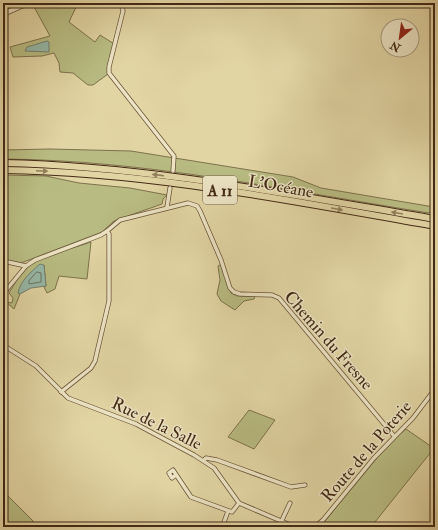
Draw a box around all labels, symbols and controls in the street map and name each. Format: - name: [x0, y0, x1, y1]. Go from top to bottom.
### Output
- north arrow: [380, 18, 420, 58]
- text: N: [387, 38, 404, 55]
- one-way arrow: [36, 168, 49, 174]
- street label: L’Océane: [247, 170, 315, 203]
- one-way arrow: [152, 172, 164, 178]
- road number: A 11: [203, 176, 237, 204]
- one-way arrow: [331, 206, 343, 212]
- one-way arrow: [390, 210, 403, 216]
- street label: Chemin du Fresne: [280, 286, 377, 394]
- street label: Rue de la Salle: [108, 393, 205, 454]
- street label: Route de la Poterie: [317, 396, 416, 506]

